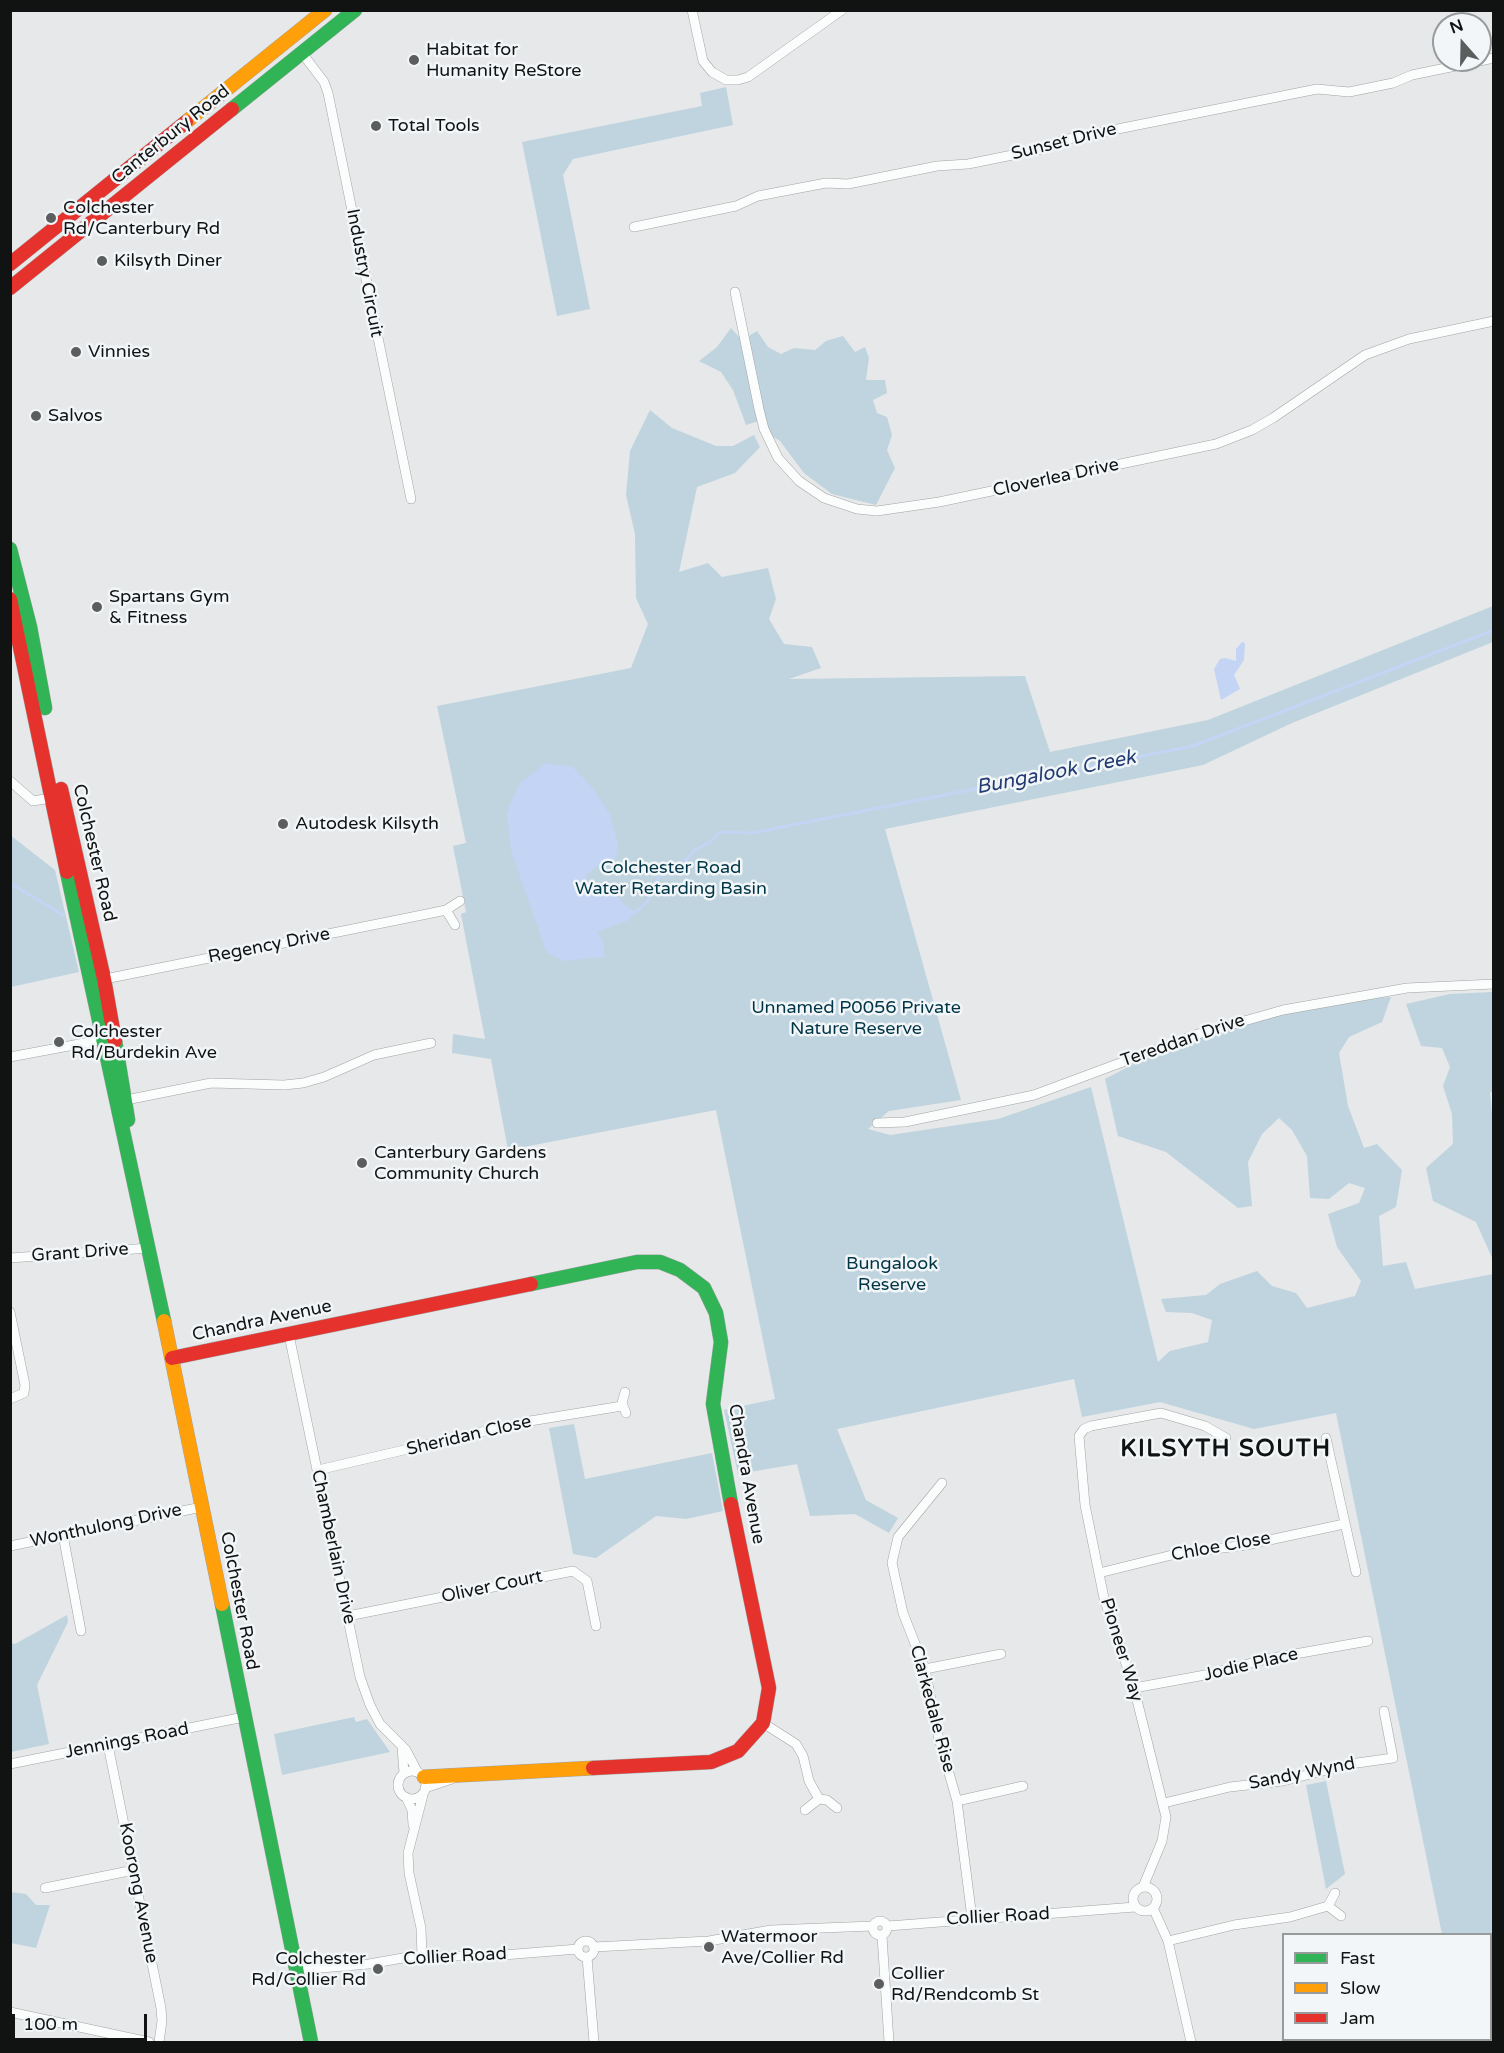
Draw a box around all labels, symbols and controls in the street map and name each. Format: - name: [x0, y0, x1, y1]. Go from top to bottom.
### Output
- north arrow: [1432, 12, 1492, 72]
- text: N: [1447, 15, 1466, 39]
- place label: Habitat for Humanity ReStore: [426, 39, 582, 82]
- marker: Habitat for Humanity ReStore: [407, 53, 421, 67]
- street label: Canterbury Road: [107, 81, 235, 189]
- place label: Total Tools: [388, 115, 480, 137]
- marker: Total Tools: [369, 119, 383, 133]
- street label: Sunset Drive: [1009, 119, 1119, 165]
- place label: Colchester Rd/Canterbury Rd: [63, 197, 220, 240]
- street label: Industry Circuit: [341, 207, 387, 339]
- marker: Colchester Rd/Canterbury Rd: [44, 211, 58, 225]
- place label: Kilsyth Diner: [114, 250, 222, 272]
- marker: Kilsyth Diner: [95, 254, 109, 268]
- place label: Vinnies: [88, 341, 150, 363]
- marker: Vinnies: [69, 345, 83, 359]
- place label: Salvos: [48, 405, 103, 427]
- marker: Salvos: [29, 409, 43, 423]
- street label: Cloverlea Drive: [991, 454, 1121, 502]
- place label: Spartans Gym & Fitness: [109, 586, 229, 628]
- marker: Spartans Gym & Fitness: [90, 600, 104, 614]
- water label: Bungalook Creek: [974, 746, 1138, 800]
- street label: Colchester Road: [68, 782, 120, 924]
- place label: Autodesk Kilsyth: [295, 813, 439, 835]
- marker: Autodesk Kilsyth: [276, 817, 290, 831]
- park label: Colchester Road Water Retarding Basin: [575, 857, 767, 900]
- street label: Regency Drive: [206, 924, 332, 968]
- park label: Unnamed P0056 Private Nature Reserve: [751, 997, 961, 1040]
- street label: Tereddan Drive: [1118, 1010, 1248, 1072]
- place label: Colchester Rd/Burdekin Ave: [71, 1021, 217, 1064]
- marker: Colchester Rd/Burdekin Ave: [52, 1035, 66, 1049]
- place label: Canterbury Gardens Community Church: [374, 1142, 546, 1184]
- marker: Canterbury Gardens Community Church: [355, 1156, 369, 1170]
- street label: Grant Drive: [31, 1239, 129, 1267]
- park label: Bungalook Reserve: [846, 1253, 938, 1296]
- street label: Chandra Avenue: [190, 1296, 334, 1346]
- street label: Chandra Avenue: [723, 1402, 769, 1546]
- street label: Sheridan Close: [405, 1411, 533, 1461]
- district label: KILSYTH SOUTH: [1120, 1436, 1332, 1464]
- street label: Chamberlain Drive: [306, 1468, 360, 1626]
- street label: Wonthulong Drive: [28, 1499, 184, 1553]
- street label: Chloe Close: [1170, 1528, 1272, 1566]
- street label: Colchester Road: [215, 1530, 263, 1672]
- street label: Oliver Court: [440, 1566, 544, 1608]
- street label: Pioneer Way: [1095, 1595, 1147, 1705]
- street label: Clarkedale Rise: [905, 1643, 959, 1775]
- street label: Jodie Place: [1202, 1644, 1300, 1686]
- street label: Jennings Road: [63, 1718, 191, 1764]
- street label: Sandy Wynd: [1247, 1753, 1357, 1795]
- street label: Koorong Avenue: [114, 1821, 162, 1965]
- street label: Collier Road: [946, 1904, 1050, 1930]
- place label: Watermoor Ave/Collier Rd: [721, 1926, 844, 1968]
- legend: [1282, 1933, 1492, 2041]
- marker: Watermoor Ave/Collier Rd: [702, 1940, 716, 1954]
- street label: Collier Road: [403, 1944, 507, 1970]
- text: Fast: [1340, 1947, 1375, 1969]
- place label: Colchester Rd/Collier Rd: [251, 1948, 366, 1990]
- marker: Colchester Rd/Collier Rd: [371, 1962, 385, 1976]
- place label: Collier Rd/Rendcomb St: [891, 1963, 1039, 2006]
- marker: Collier Rd/Rendcomb St: [872, 1977, 886, 1991]
- text: Slow: [1340, 1977, 1381, 1999]
- scale bar: [15, 2002, 150, 2040]
- text: Jam: [1340, 2007, 1375, 2029]
- text: 100 m: [23, 2013, 78, 2035]

